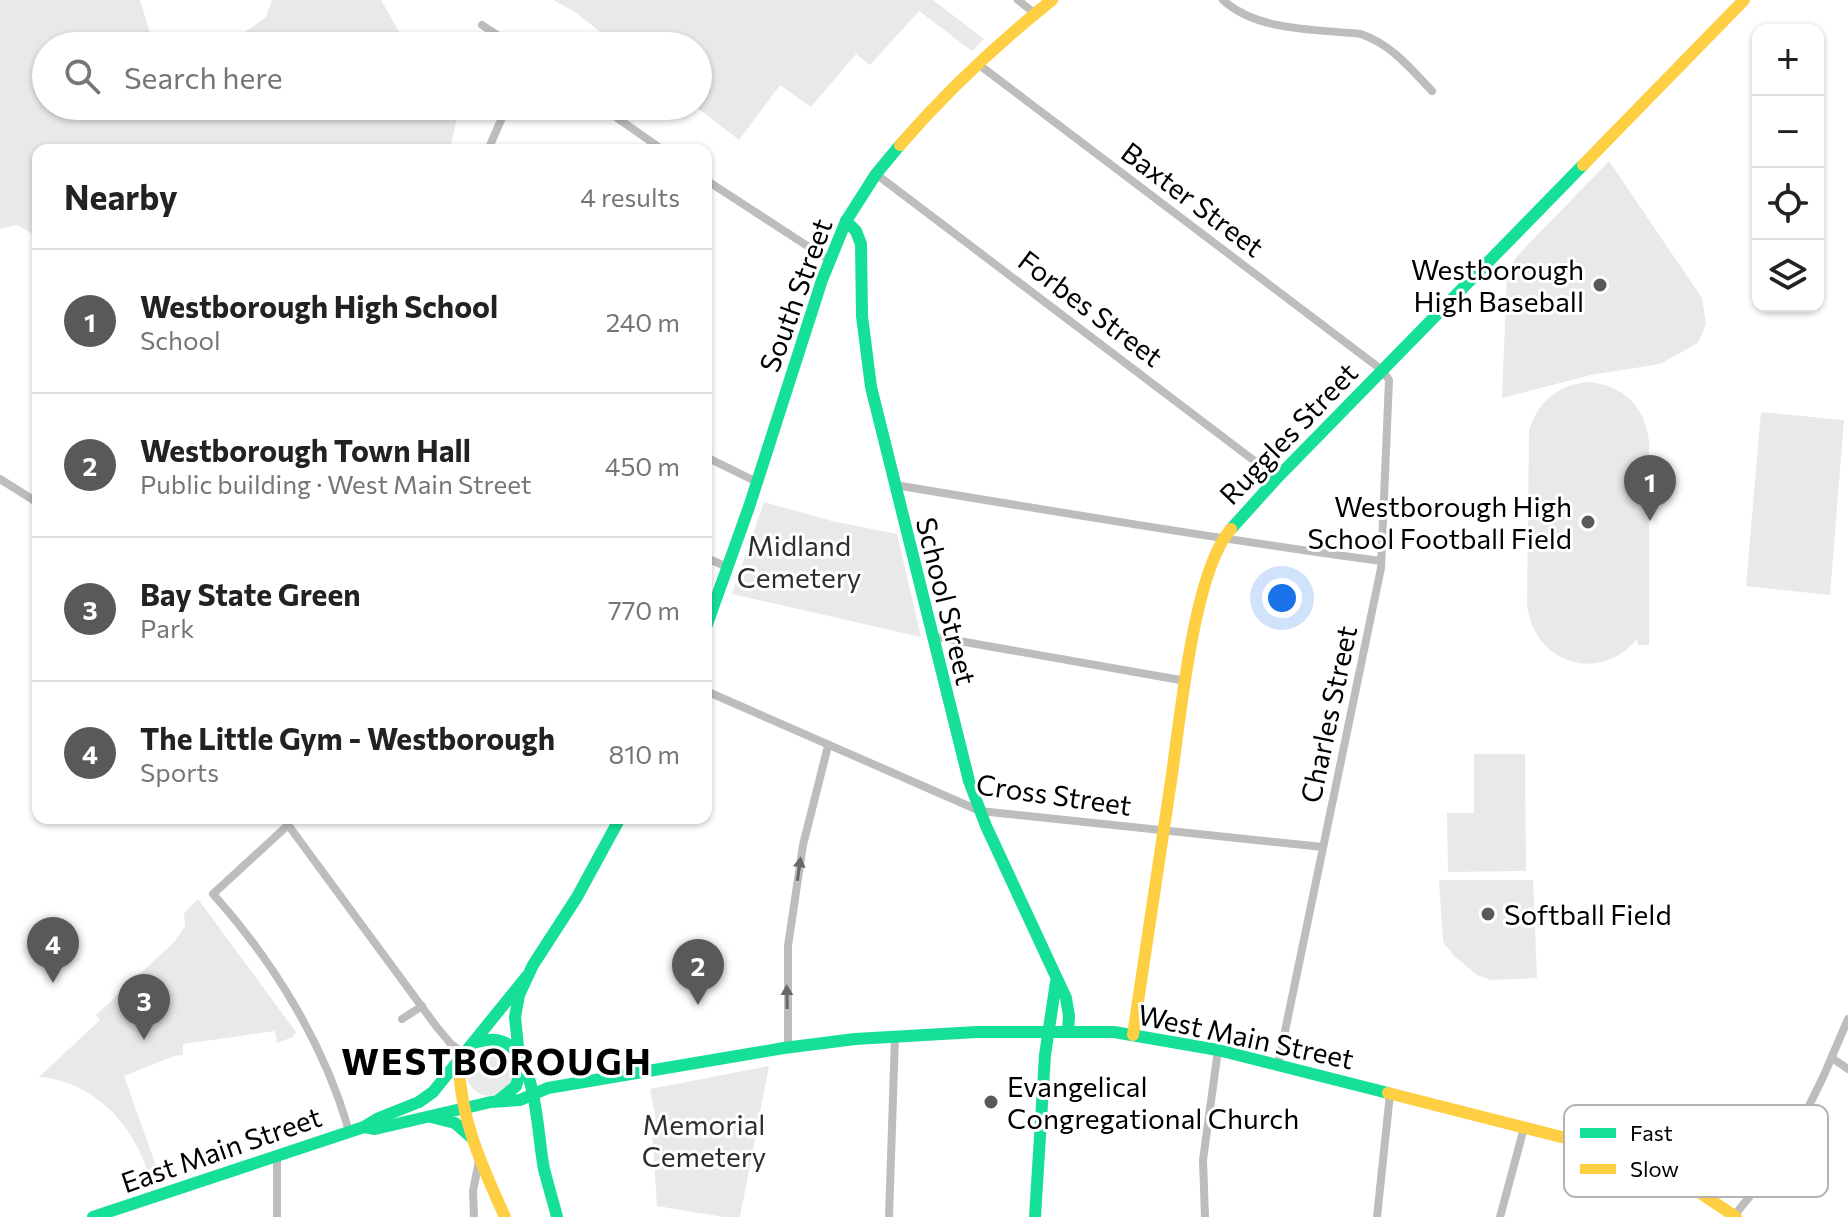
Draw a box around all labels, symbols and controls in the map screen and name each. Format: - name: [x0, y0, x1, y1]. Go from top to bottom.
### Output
- map controls: [1752, 24, 1824, 312]
- button: +: [1752, 24, 1824, 96]
- search box: [32, 32, 712, 120]
- icon: search: [60, 54, 104, 98]
- text: Search here: [124, 58, 283, 95]
- button: −: [1752, 96, 1824, 168]
- street label: Baxter Street: [1115, 134, 1271, 264]
- button: locate: [1752, 168, 1824, 240]
- text: Nearby: [64, 175, 178, 217]
- text: 4 results: [580, 181, 680, 212]
- street label: South Street: [752, 214, 838, 376]
- button: layers: [1752, 240, 1824, 312]
- street label: Forbes Street: [1012, 243, 1170, 373]
- place label: Westborough High Baseball: [1411, 252, 1584, 318]
- marker: Westborough High Baseball: [1591, 276, 1609, 294]
- text: Westborough High School: [140, 287, 498, 324]
- text: 1: [84, 306, 96, 337]
- text: 240 m: [606, 306, 680, 337]
- text: School: [140, 324, 221, 355]
- street label: Ruggles Street: [1212, 355, 1364, 511]
- text: Westborough Town Hall: [140, 431, 471, 468]
- text: 2: [83, 450, 97, 481]
- text: 450 m: [605, 450, 680, 481]
- pin: 1: [1624, 455, 1676, 521]
- text: Public building · West Main Street: [140, 468, 531, 499]
- place label: Westborough High School Football Field: [1307, 489, 1572, 555]
- marker: Westborough High School Football Field: [1579, 513, 1597, 531]
- street label: School Street: [910, 514, 984, 688]
- park label: Midland Cemetery: [737, 528, 861, 594]
- text: Bay State Green: [140, 575, 361, 612]
- your location: [1262, 578, 1302, 618]
- text: 3: [82, 594, 98, 625]
- text: 770 m: [608, 594, 680, 625]
- text: Park: [140, 612, 194, 643]
- street label: Charles Street: [1293, 622, 1363, 806]
- text: The Little Gym - Westborough: [140, 719, 555, 756]
- text: 4: [82, 738, 98, 769]
- text: 810 m: [608, 738, 680, 769]
- text: Sports: [140, 756, 219, 787]
- street label: Cross Street: [974, 766, 1134, 822]
- one-way arrow: [793, 856, 806, 881]
- place label: Softball Field: [1504, 897, 1672, 931]
- marker: Softball Field: [1479, 905, 1497, 923]
- pin: 4: [27, 917, 79, 983]
- pin: 2: [672, 939, 724, 1005]
- pin: 3: [118, 974, 170, 1040]
- one-way arrow: [781, 984, 793, 1009]
- street label: West Main Street: [1135, 997, 1357, 1075]
- district label: WESTBOROUGH: [341, 1038, 653, 1082]
- place label: Evangelical Congregational Church: [1007, 1069, 1299, 1135]
- marker: Evangelical Congregational Church: [982, 1093, 1000, 1111]
- street label: East Main Street: [116, 1099, 326, 1199]
- legend: [1564, 1105, 1828, 1197]
- park label: Memorial Cemetery: [642, 1107, 766, 1173]
- text: Fast: [1630, 1119, 1673, 1146]
- text: Slow: [1630, 1155, 1679, 1182]

